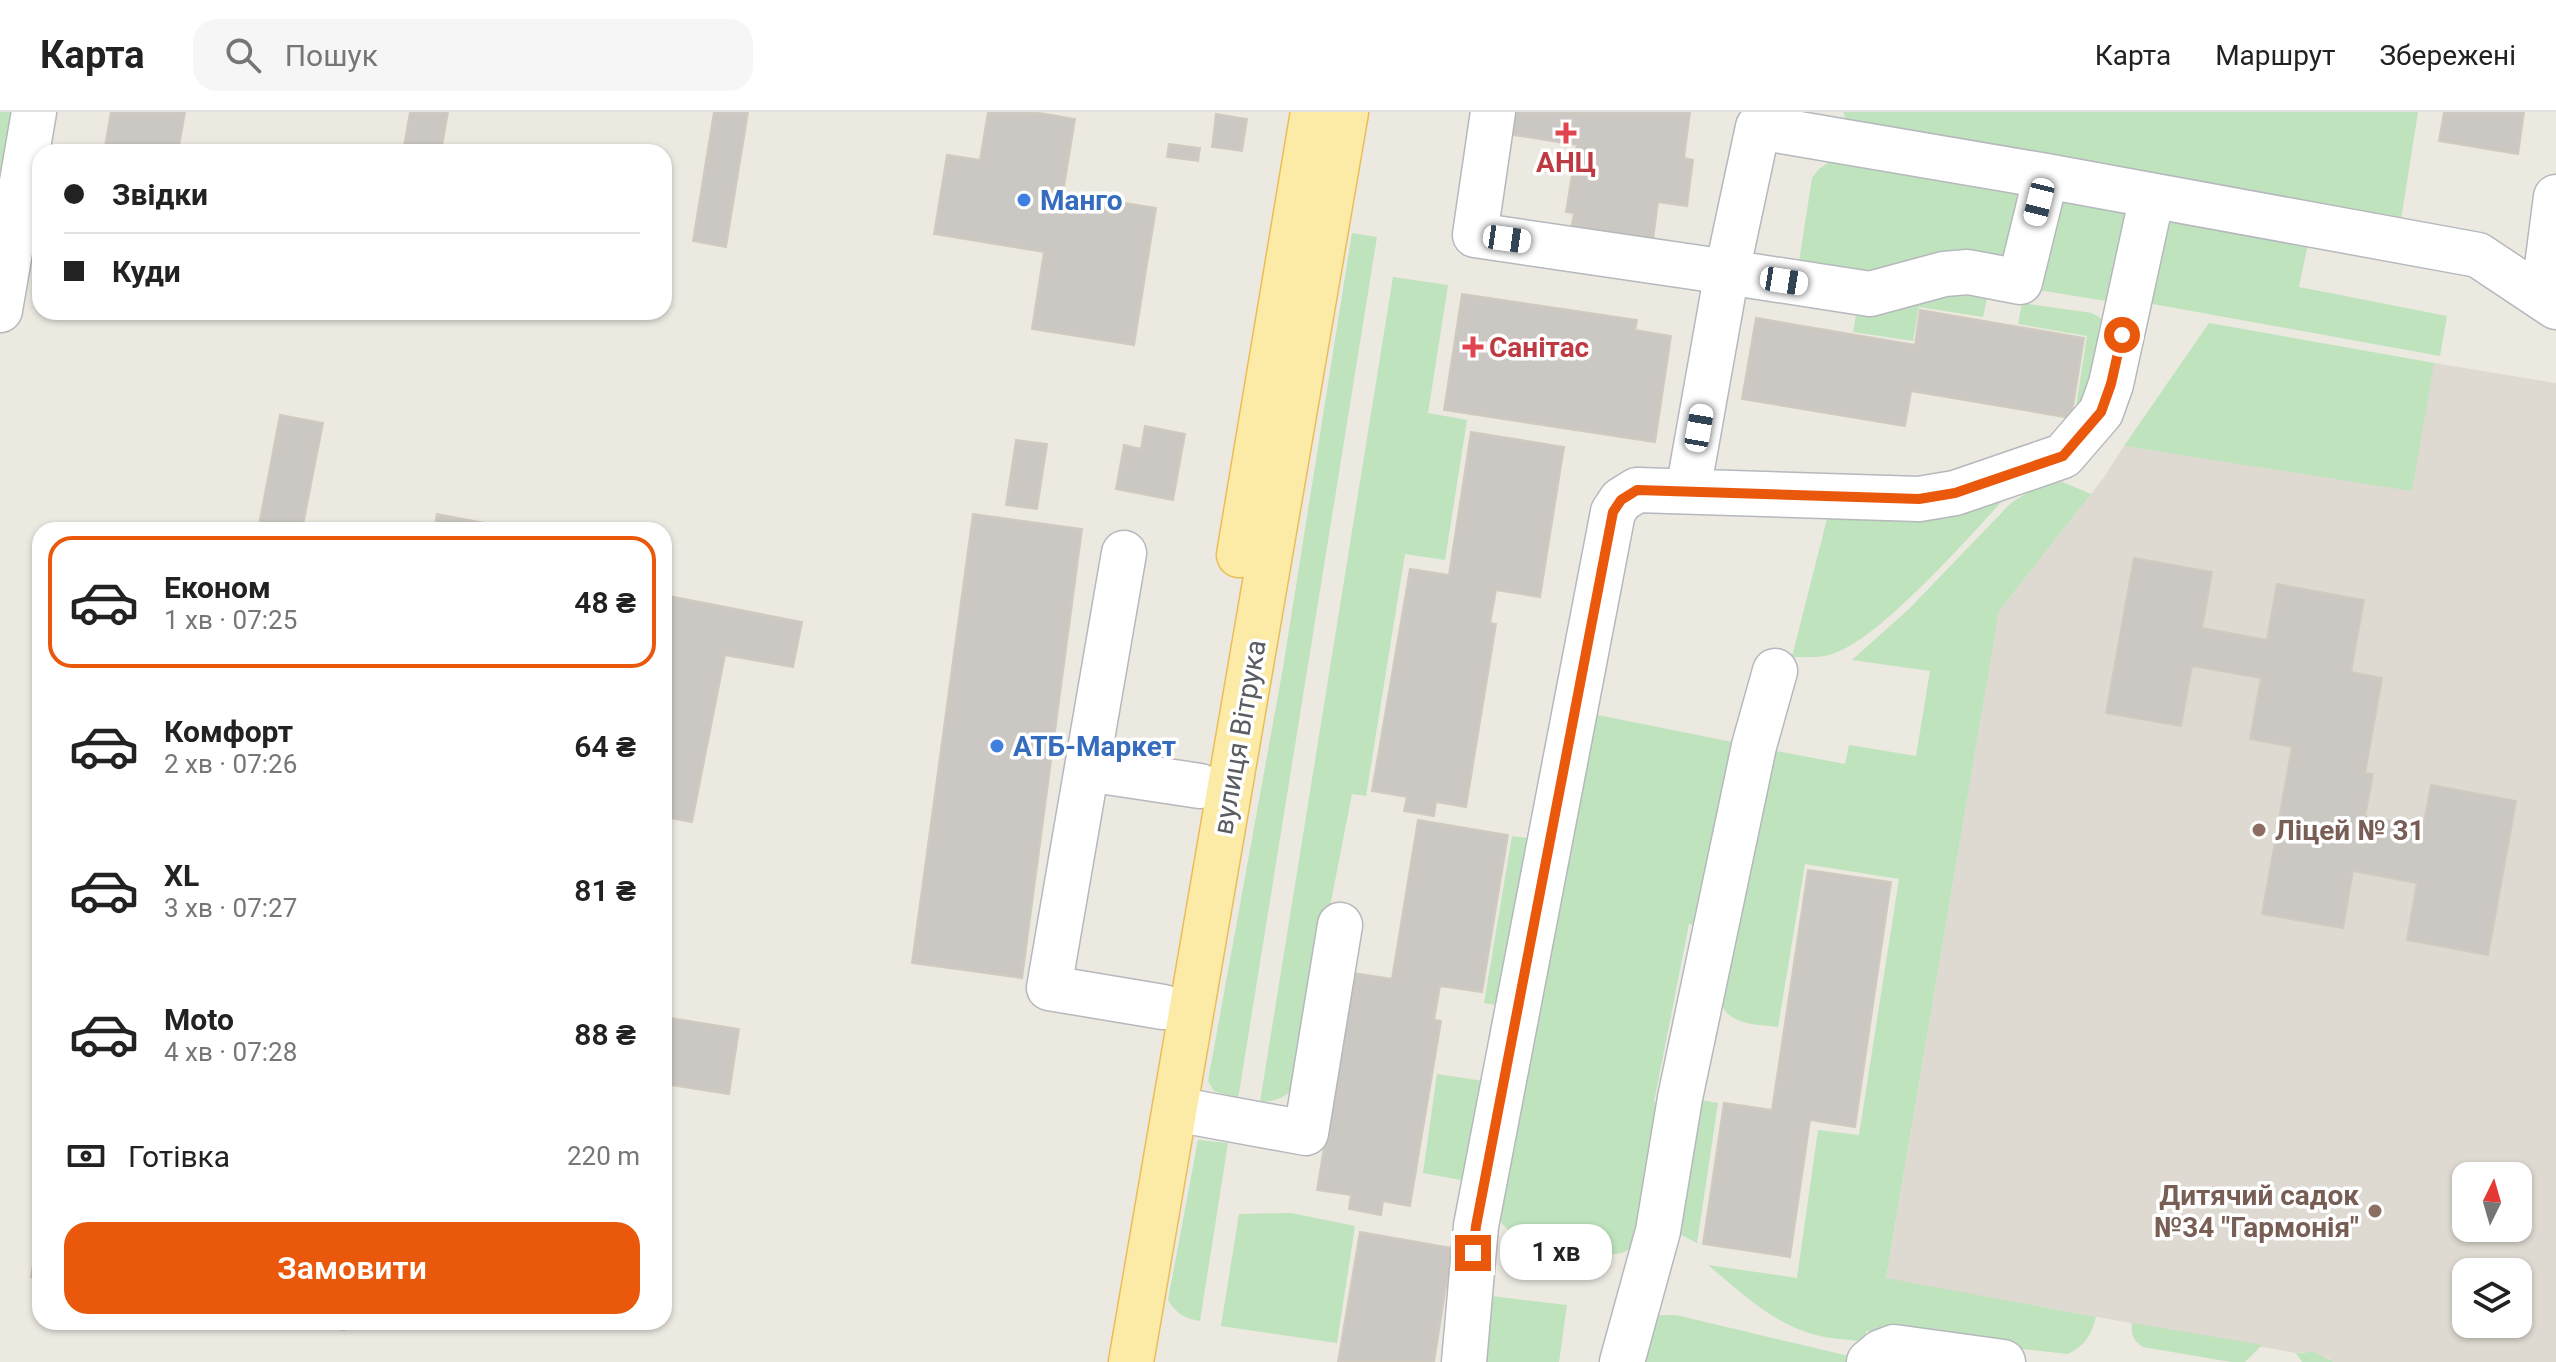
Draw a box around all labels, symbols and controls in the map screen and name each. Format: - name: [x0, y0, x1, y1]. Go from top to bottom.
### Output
- search box: [193, 19, 753, 91]
- text: Карта: [40, 33, 145, 77]
- icon: search: [221, 33, 265, 77]
- text: Пошук: [285, 38, 378, 73]
- text: Карта: [2095, 39, 2171, 72]
- text: Маршрут: [2215, 39, 2335, 72]
- text: Збережені: [2379, 39, 2516, 72]
- marker: АНЦ: [1557, 124, 1575, 142]
- place label: АНЦ: [1536, 146, 1596, 179]
- car: [2022, 176, 2056, 228]
- text: Звідки: [112, 177, 208, 212]
- place label: Манго: [1040, 184, 1123, 217]
- marker: Манго: [1015, 191, 1033, 209]
- car: [1482, 224, 1532, 254]
- text: Куди: [112, 254, 181, 289]
- car: [1758, 265, 1810, 297]
- route start: [2104, 317, 2140, 353]
- place label: Санітас: [1489, 331, 1589, 364]
- marker: Санітас: [1464, 338, 1482, 356]
- car: [1683, 402, 1715, 454]
- icon: car: [68, 566, 140, 638]
- text: Економ: [164, 570, 271, 605]
- text: 48 ₴: [574, 585, 636, 620]
- text: 1 хв · 07:25: [164, 605, 297, 635]
- street label: вулиця Вітрука: [1206, 637, 1273, 837]
- icon: car: [68, 710, 140, 782]
- text: Комфорт: [164, 714, 293, 749]
- text: 64 ₴: [574, 729, 636, 764]
- place label: АТБ-Маркет: [1013, 730, 1176, 763]
- marker: АТБ-Маркет: [988, 737, 1006, 755]
- text: 2 хв · 07:26: [164, 749, 297, 779]
- place label: Ліцей № 31: [2275, 814, 2425, 847]
- marker: Ліцей № 31: [2250, 821, 2268, 839]
- icon: car: [68, 854, 140, 926]
- text: XL: [164, 858, 199, 893]
- text: 81 ₴: [574, 873, 636, 908]
- text: 3 хв · 07:27: [164, 893, 297, 923]
- icon: car: [68, 998, 140, 1070]
- text: Moto: [164, 1002, 234, 1037]
- text: 88 ₴: [574, 1017, 636, 1052]
- text: 4 хв · 07:28: [164, 1037, 297, 1067]
- icon: cash: [64, 1134, 108, 1178]
- text: Готівка: [128, 1139, 230, 1174]
- text: 220 m: [567, 1141, 640, 1171]
- north arrow: [2452, 1162, 2532, 1242]
- map controls: [2452, 1162, 2532, 1338]
- place label: Дитячий садок №34 "Гармонія": [2154, 1179, 2359, 1244]
- marker: Дитячий садок №34 "Гармонія": [2366, 1202, 2384, 1220]
- button: Замовити: [64, 1222, 640, 1314]
- callout: 1 хв: [1501, 1225, 1613, 1281]
- route end: [1455, 1235, 1491, 1271]
- text: 1 хв: [1531, 1237, 1581, 1267]
- button: layers: [2452, 1258, 2532, 1338]

